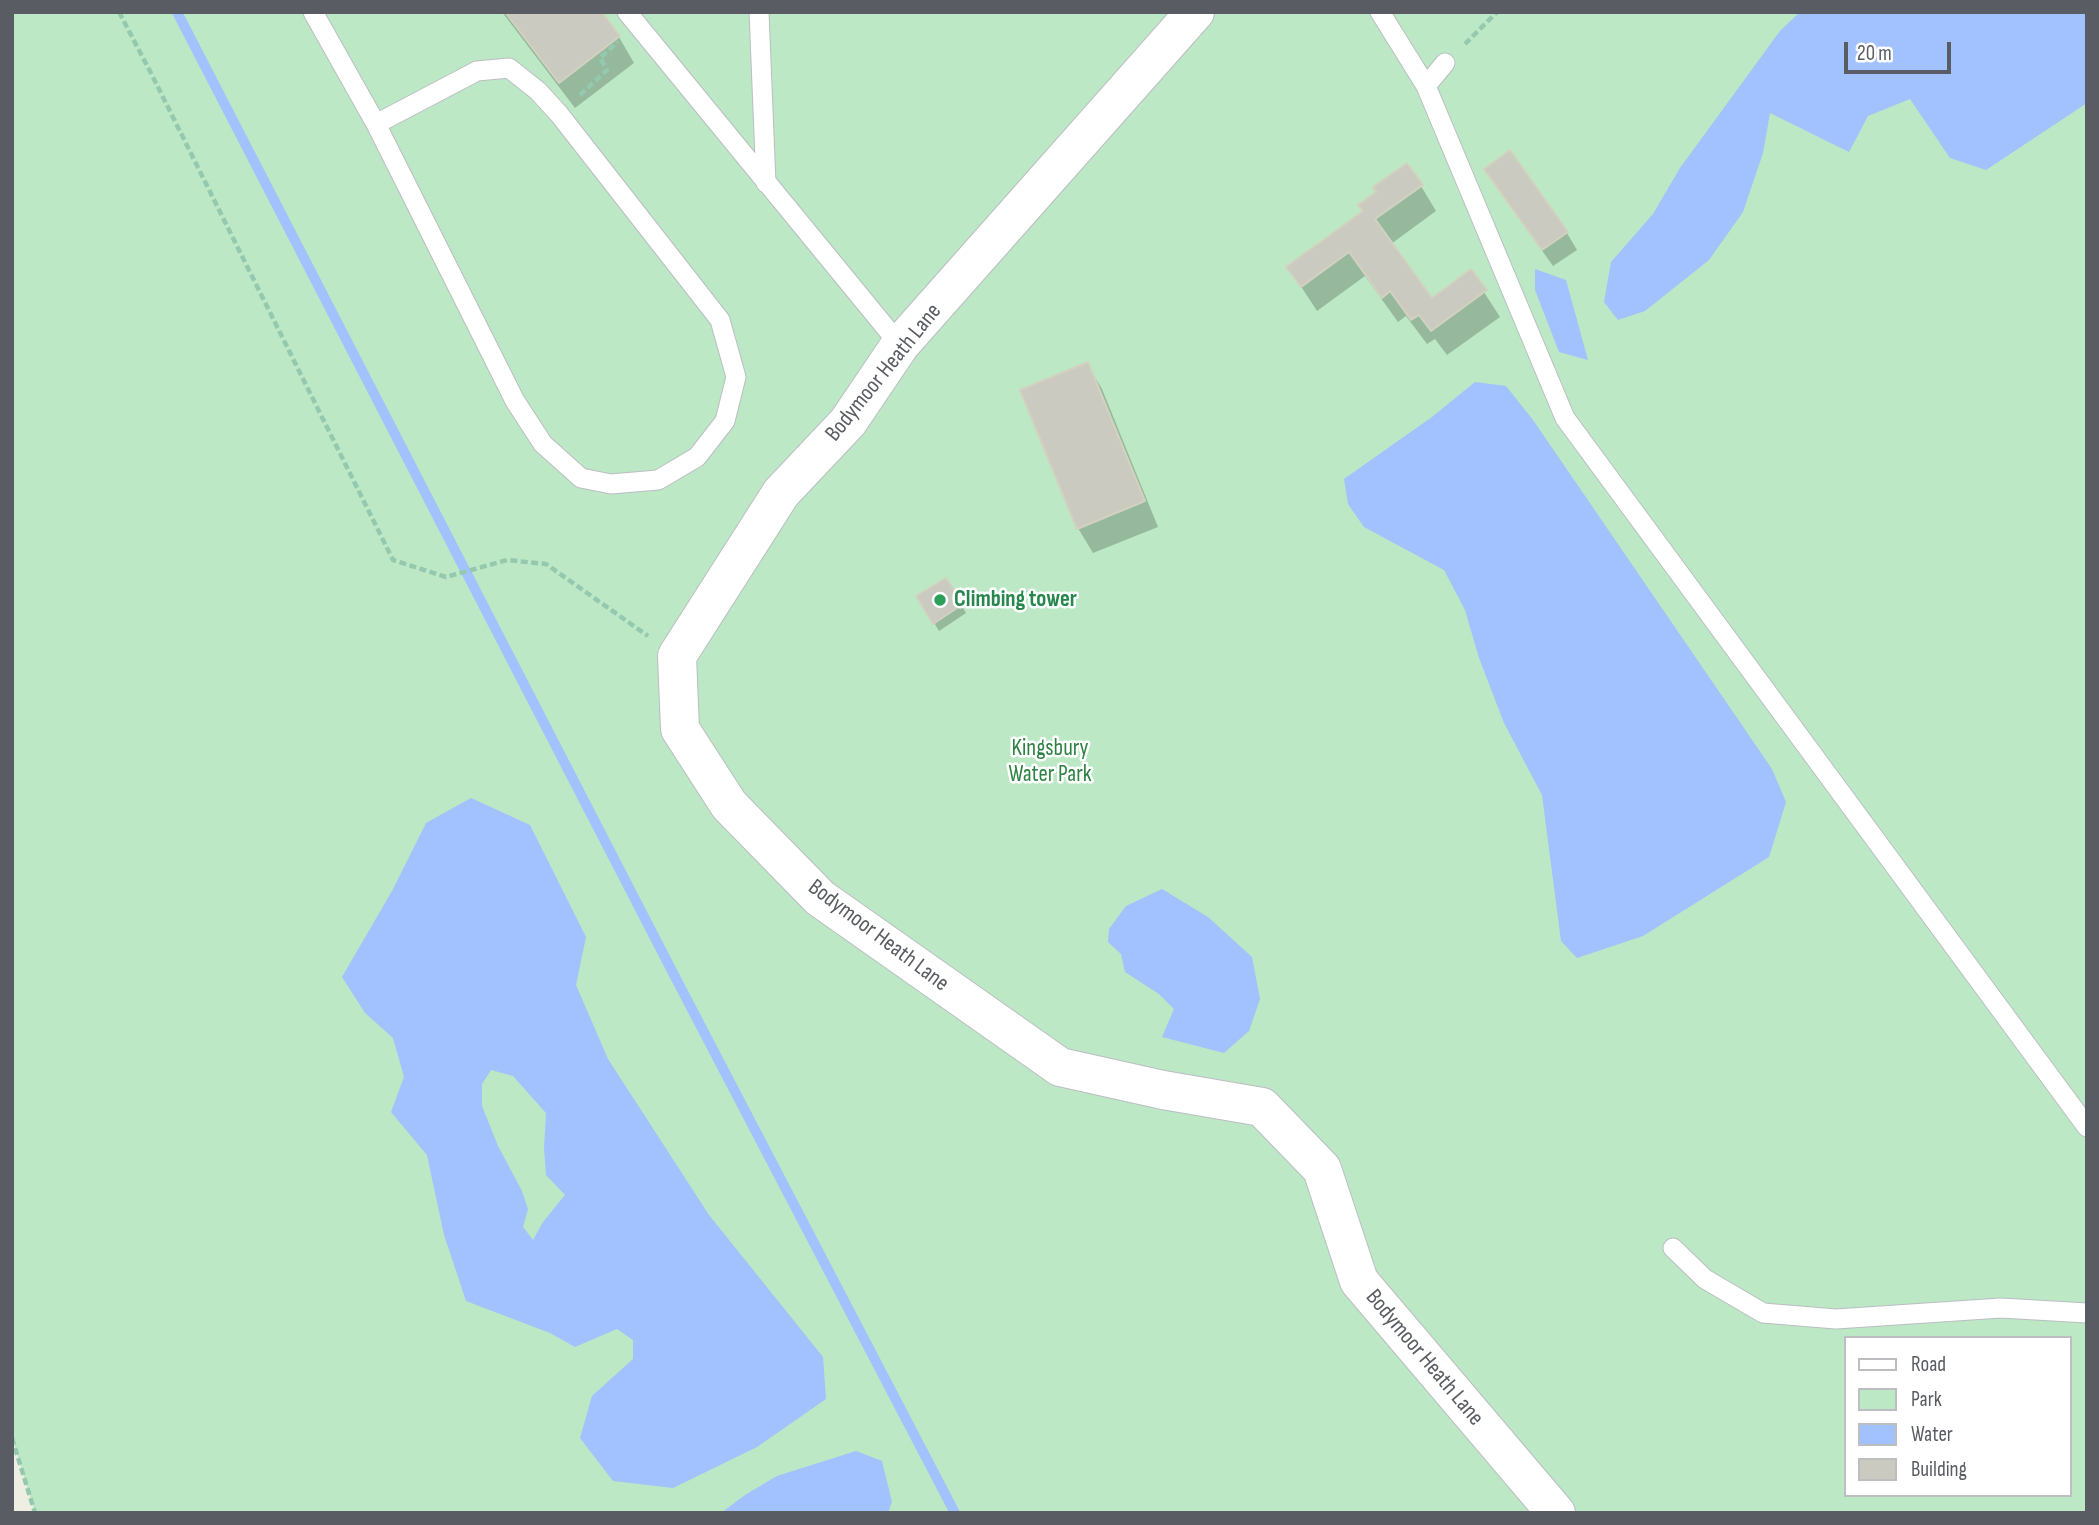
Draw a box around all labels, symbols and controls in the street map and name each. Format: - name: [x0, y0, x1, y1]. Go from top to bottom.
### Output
- scale bar: [1847, 28, 1954, 72]
- text: 20 m: [1857, 41, 1892, 66]
- street label: Bodymoor Heath Lane: [820, 299, 948, 447]
- place label: Climbing tower: [954, 586, 1077, 614]
- marker: Climbing tower: [932, 592, 948, 608]
- park label: Kingsbury Water Park: [1008, 735, 1092, 789]
- street label: Bodymoor Heath Lane: [802, 874, 954, 998]
- street label: Bodymoor Heath Lane: [1359, 1284, 1489, 1432]
- legend: [1843, 1336, 2071, 1497]
- text: Road: [1911, 1352, 1946, 1377]
- text: Park: [1911, 1387, 1942, 1412]
- text: Water: [1911, 1422, 1953, 1447]
- text: Building: [1911, 1457, 1967, 1482]

